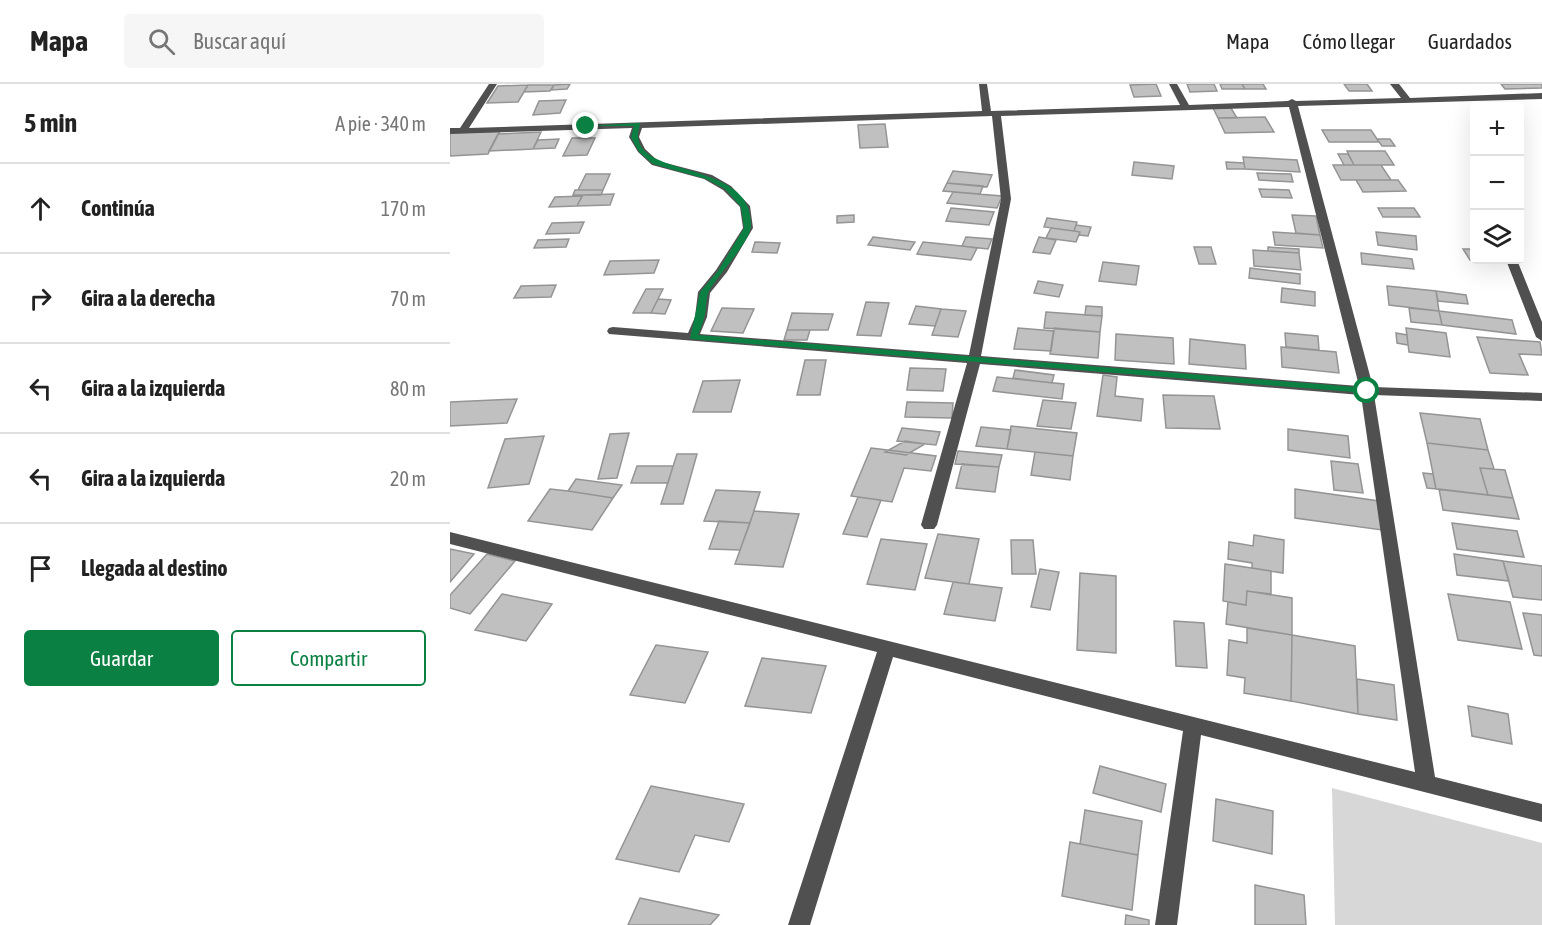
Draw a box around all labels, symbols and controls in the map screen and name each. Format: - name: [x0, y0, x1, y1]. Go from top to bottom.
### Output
- search box: [124, 14, 544, 68]
- text: Mapa: [30, 25, 88, 57]
- icon: search: [145, 25, 178, 58]
- text: Buscar aquí: [193, 28, 286, 54]
- text: Mapa: [1226, 29, 1270, 53]
- text: Cómo llegar: [1303, 29, 1395, 53]
- text: Guardados: [1428, 29, 1512, 53]
- map controls: [1470, 102, 1524, 264]
- button: +: [1470, 102, 1524, 156]
- text: 5 min: [24, 108, 77, 138]
- text: A pie · 340 m: [335, 112, 426, 135]
- route end: [572, 112, 598, 138]
- button: −: [1470, 156, 1524, 210]
- icon: ahead: [24, 192, 57, 225]
- text: Continúa: [81, 195, 155, 221]
- text: 170 m: [381, 197, 426, 220]
- button: layers: [1470, 210, 1524, 264]
- icon: right: [24, 282, 57, 315]
- text: Gira a la derecha: [81, 285, 215, 311]
- text: 70 m: [390, 287, 426, 310]
- icon: left: [24, 372, 57, 405]
- text: Gira a la izquierda: [81, 375, 225, 401]
- text: 80 m: [390, 377, 426, 400]
- route start: [1353, 377, 1379, 403]
- icon: left: [24, 462, 57, 495]
- text: Gira a la izquierda: [81, 465, 225, 491]
- text: 20 m: [390, 467, 426, 490]
- icon: arrive: [24, 552, 57, 585]
- text: Llegada al destino: [81, 555, 228, 581]
- button: Guardar: [24, 630, 219, 686]
- button: Compartir: [231, 630, 426, 686]

